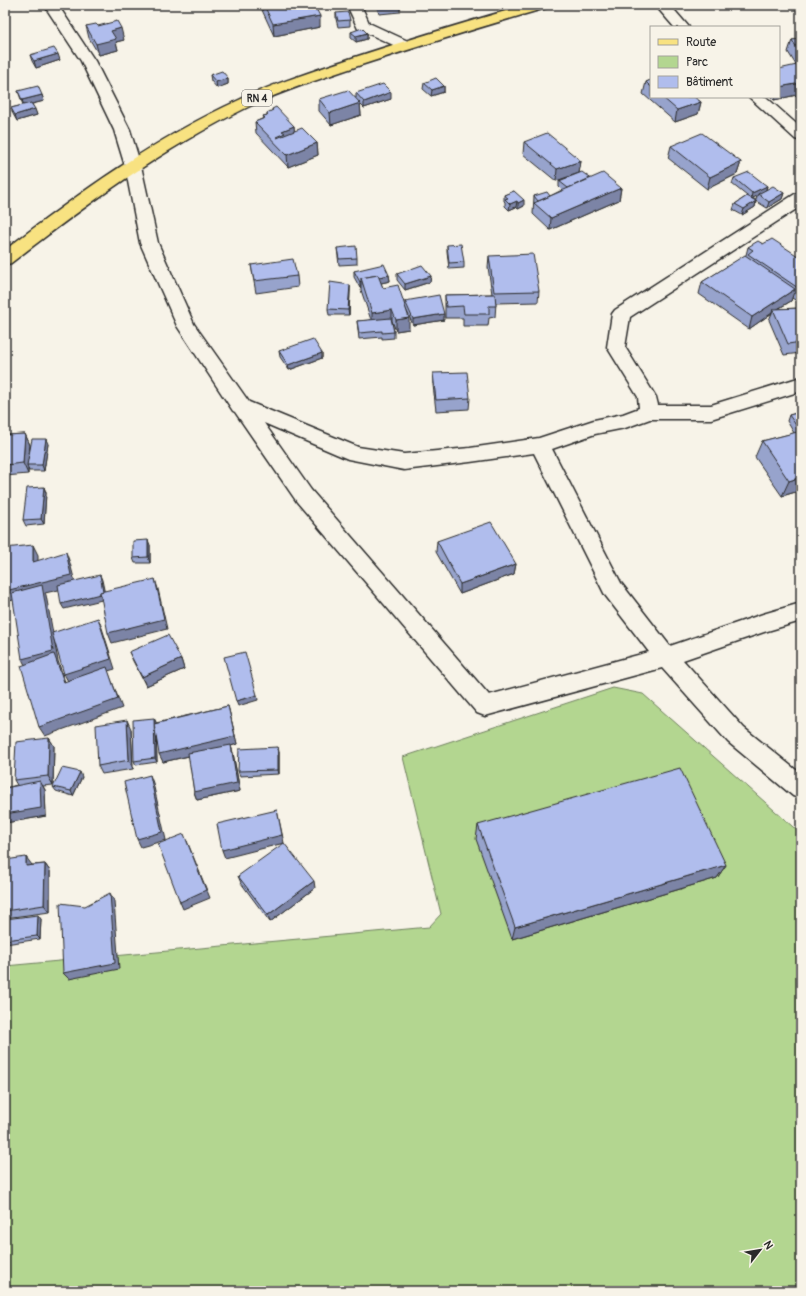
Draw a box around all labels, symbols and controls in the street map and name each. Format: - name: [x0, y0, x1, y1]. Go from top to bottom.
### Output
- legend: [650, 26, 780, 98]
- text: Route: [686, 35, 716, 50]
- text: Parc: [686, 55, 708, 70]
- text: Bâtiment: [686, 75, 733, 90]
- road number: RN 4: [242, 90, 272, 106]
- north arrow: [740, 1230, 780, 1270]
- text: N: [761, 1239, 776, 1252]

